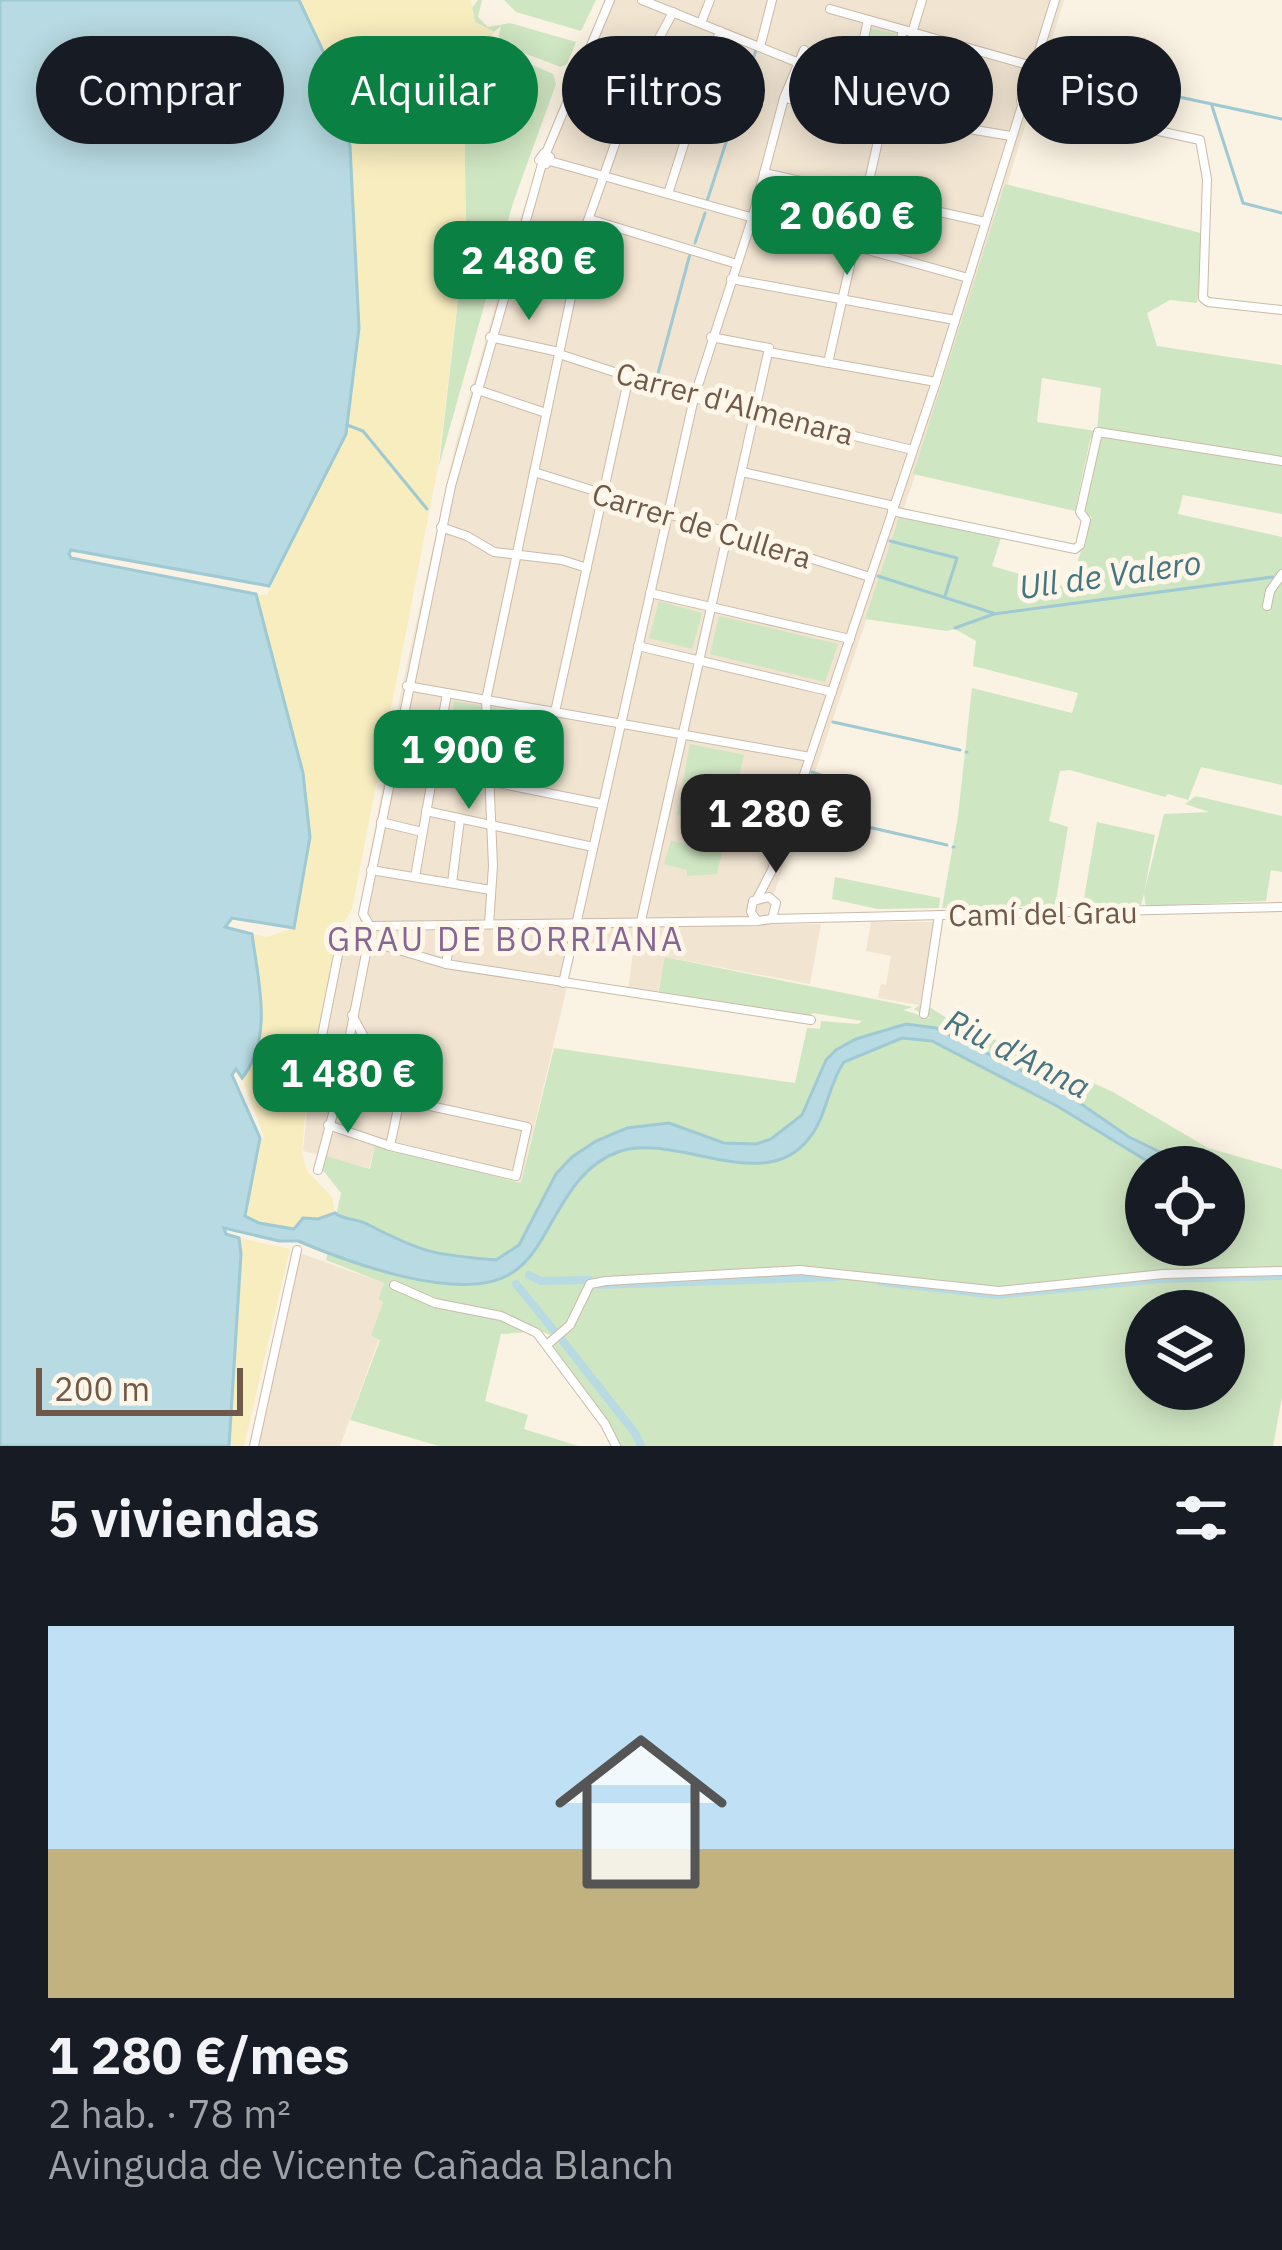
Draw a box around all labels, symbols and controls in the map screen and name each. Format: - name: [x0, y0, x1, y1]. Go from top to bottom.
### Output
- chip: Comprar: [36, 36, 284, 144]
- chip: Alquilar: [308, 36, 538, 144]
- chip: Filtros: [562, 36, 765, 144]
- chip: Nuevo: [789, 36, 993, 144]
- chip: Piso: [1017, 36, 1181, 144]
- pin: 2 060 €: [736, 176, 958, 278]
- text: 2 060 €: [779, 189, 915, 240]
- pin: 2 480 €: [418, 221, 640, 323]
- text: 2 480 €: [461, 234, 597, 285]
- street label: Carrer d'Almenara: [612, 353, 858, 453]
- street label: Carrer de Cullera: [588, 473, 816, 577]
- water label: Ull de Valero: [1016, 540, 1204, 608]
- pin: 1 900 €: [358, 710, 580, 812]
- text: 1 900 €: [401, 723, 537, 774]
- pin: 1 280 €: [665, 774, 887, 876]
- text: 1 280 €: [708, 787, 844, 838]
- street label: Camí del Grau: [948, 892, 1138, 934]
- district label: GRAU DE BORRIANA: [327, 917, 685, 960]
- water label: Riu d'Anna: [938, 998, 1098, 1108]
- pin: 1 480 €: [237, 1034, 459, 1136]
- text: 1 480 €: [280, 1047, 416, 1098]
- map controls: [1125, 1146, 1245, 1410]
- button: locate: [1125, 1146, 1245, 1266]
- button: layers: [1125, 1290, 1245, 1410]
- scale bar: [36, 1362, 243, 1415]
- text: 200 m: [54, 1367, 150, 1410]
- text: 5 viviendas: [48, 1485, 319, 1551]
- icon: filters: [1168, 1485, 1234, 1551]
- icon: home: [533, 1704, 749, 1920]
- text: 1 280 €/mes: [48, 2022, 349, 2088]
- text: 2 hab. · 78 m²: [48, 2088, 291, 2139]
- text: Avinguda de Vicente Cañada Blanch: [48, 2139, 674, 2190]

